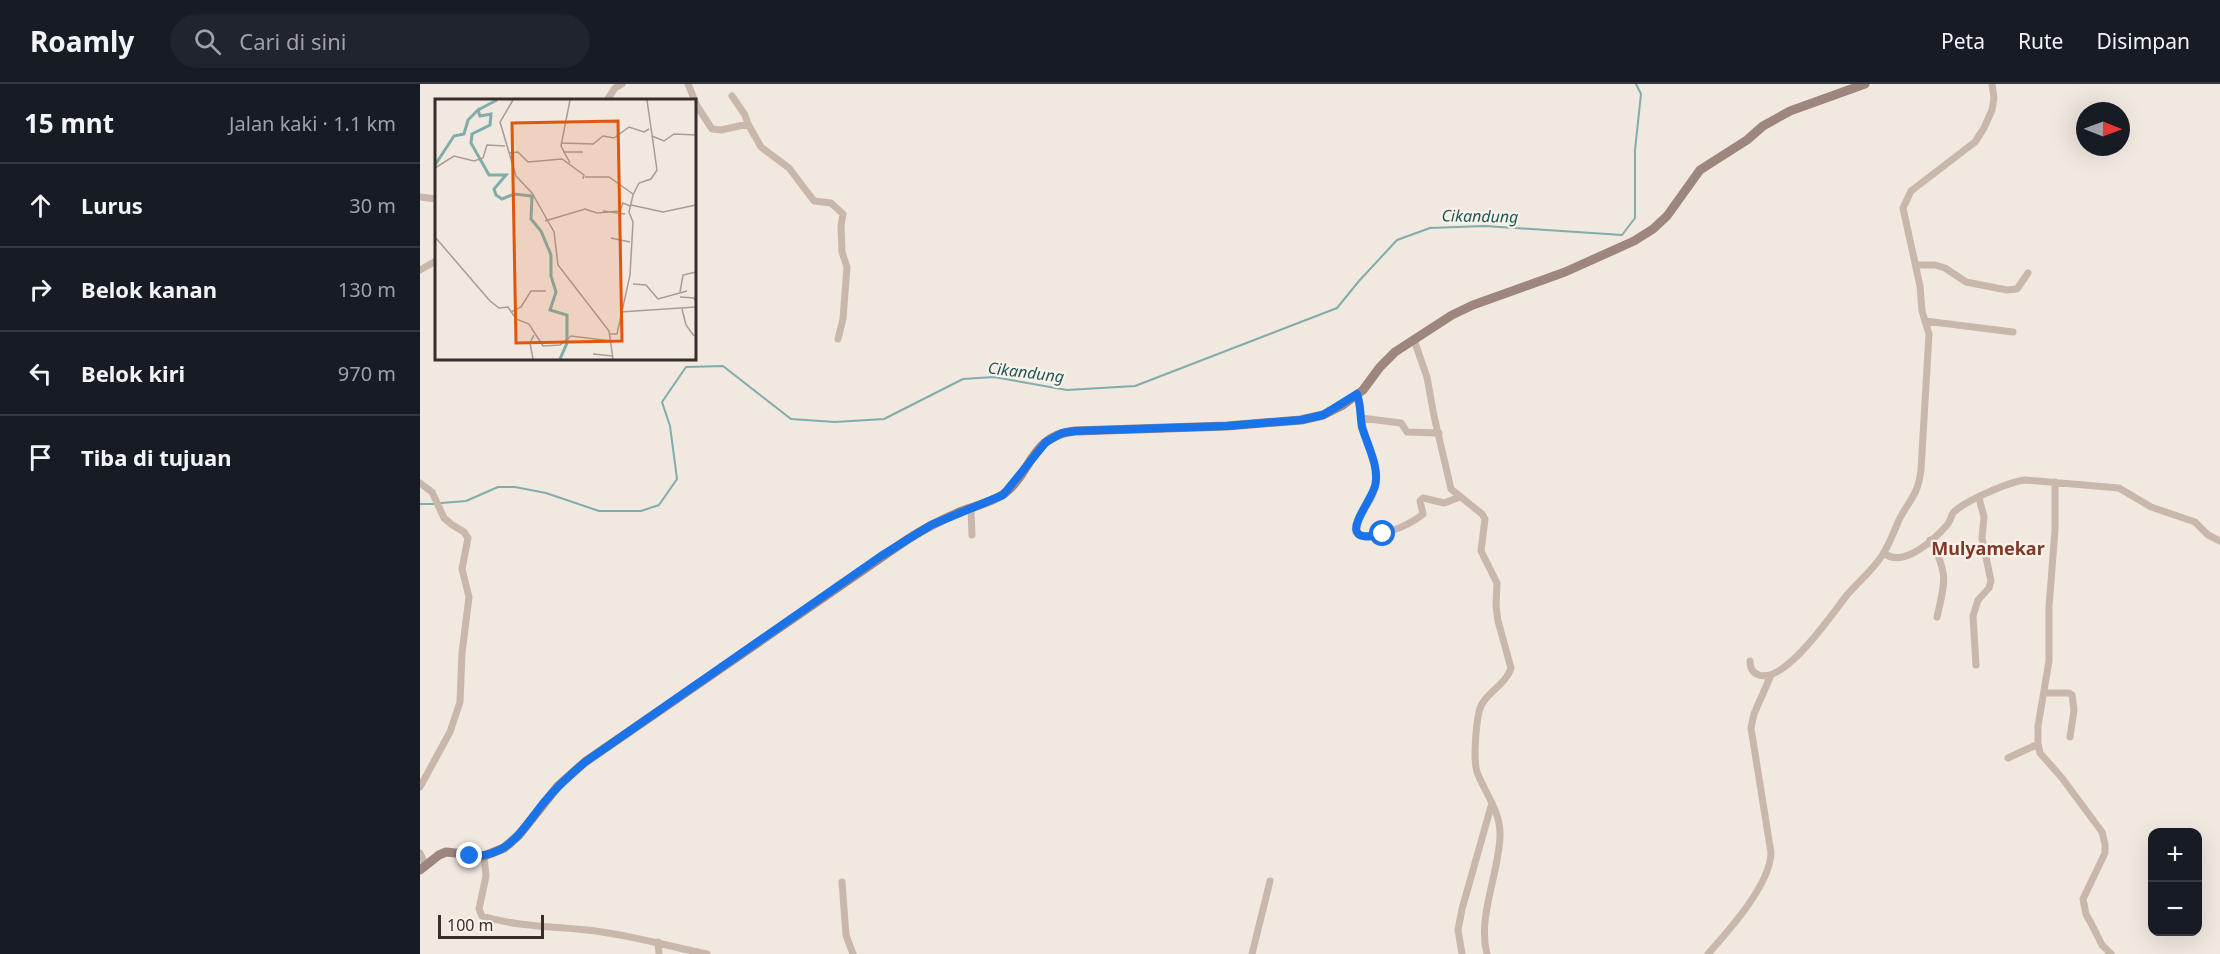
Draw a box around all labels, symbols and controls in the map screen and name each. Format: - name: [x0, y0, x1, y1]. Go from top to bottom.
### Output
- search box: [170, 14, 590, 68]
- text: Roamly: [30, 22, 134, 60]
- icon: search: [191, 25, 224, 58]
- text: Cari di sini: [239, 26, 346, 56]
- text: Peta: [1941, 27, 1985, 55]
- text: Rute: [2018, 27, 2063, 55]
- text: Disimpan: [2096, 27, 2190, 55]
- inset map: [435, 99, 696, 360]
- north arrow: [2076, 102, 2130, 156]
- text: 15 mnt: [24, 105, 114, 141]
- text: Jalan kaki · 1.1 km: [229, 110, 396, 137]
- icon: ahead: [24, 189, 57, 222]
- text: Lurus: [81, 190, 143, 220]
- text: 30 m: [349, 192, 396, 219]
- water label: Cikandung: [1441, 204, 1519, 228]
- icon: right: [24, 273, 57, 306]
- text: Belok kanan: [81, 274, 217, 304]
- text: 130 m: [338, 276, 396, 303]
- water label: Cikandung: [987, 356, 1065, 388]
- icon: left: [24, 357, 57, 390]
- text: Belok kiri: [81, 358, 185, 388]
- text: 970 m: [338, 360, 396, 387]
- icon: arrive: [24, 441, 57, 474]
- text: Tiba di tujuan: [81, 442, 231, 472]
- route start: [1369, 520, 1395, 546]
- district label: Mulyamekar: [1931, 536, 2045, 560]
- map controls: [2148, 828, 2202, 936]
- button: +: [2148, 828, 2202, 882]
- route end: [456, 842, 482, 868]
- button: −: [2148, 882, 2202, 936]
- scale bar: [438, 912, 544, 940]
- text: 100 m: [447, 914, 494, 936]

